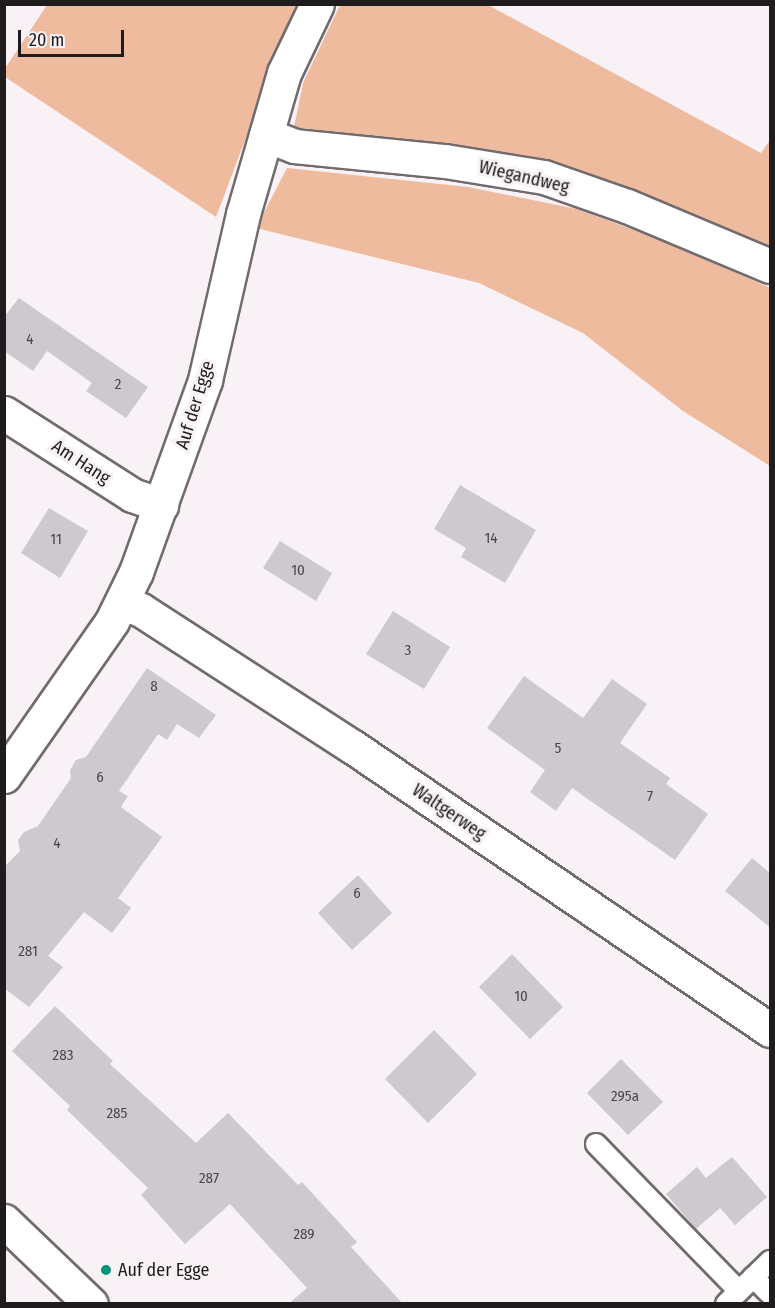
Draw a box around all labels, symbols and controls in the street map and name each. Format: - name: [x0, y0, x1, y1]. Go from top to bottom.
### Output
- scale bar: [21, 18, 128, 56]
- text: 20 m: [29, 29, 64, 51]
- street label: Wiegandweg: [477, 156, 571, 198]
- house number: 4: [26, 331, 34, 349]
- street label: Auf der Egge: [171, 358, 219, 452]
- house number: 2: [115, 376, 121, 394]
- street label: Am Hang: [48, 435, 114, 489]
- house number: 14: [484, 530, 498, 548]
- house number: 11: [50, 531, 62, 549]
- house number: 10: [291, 562, 305, 580]
- house number: 3: [405, 642, 411, 660]
- house number: 8: [150, 678, 158, 696]
- house number: 5: [555, 740, 561, 758]
- house number: 6: [96, 769, 104, 787]
- street label: Waltgerweg: [408, 779, 490, 845]
- house number: 7: [647, 788, 653, 806]
- house number: 4: [53, 835, 61, 853]
- house number: 6: [353, 885, 361, 903]
- house number: 281: [18, 943, 38, 961]
- house number: 10: [514, 988, 528, 1006]
- house number: 283: [53, 1047, 73, 1065]
- house number: 295a: [611, 1088, 639, 1106]
- house number: 285: [107, 1105, 127, 1123]
- house number: 287: [199, 1170, 219, 1188]
- house number: 289: [293, 1226, 315, 1244]
- place label: Auf der Egge: [118, 1259, 209, 1281]
- marker: Auf der Egge: [99, 1263, 113, 1277]

